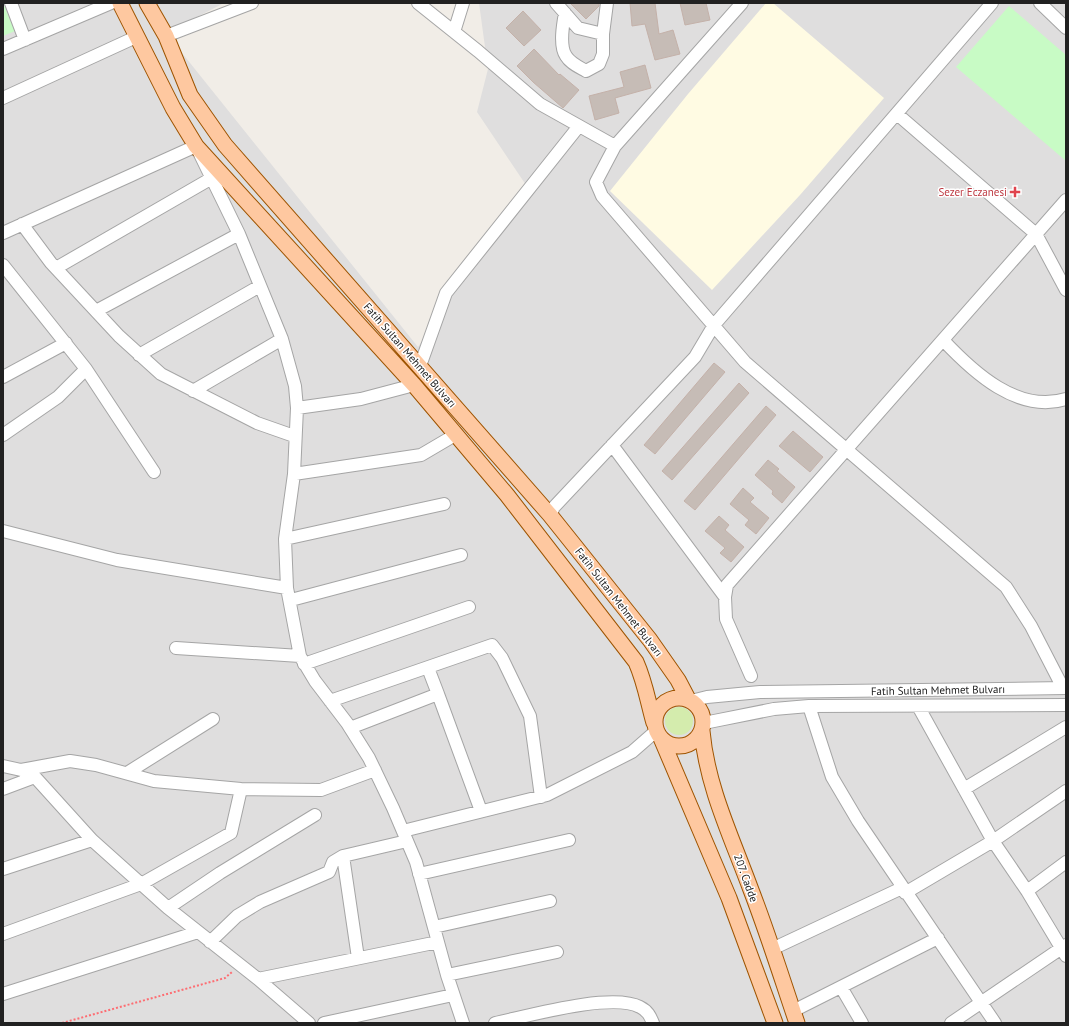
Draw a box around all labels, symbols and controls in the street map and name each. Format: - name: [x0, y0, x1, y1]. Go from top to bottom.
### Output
- place label: Sezer Eczanesi: [938, 185, 1007, 199]
- marker: Sezer Eczanesi: [1010, 187, 1020, 197]
- street label: Fatih Sultan Mehmet Bulvarı: [361, 300, 459, 410]
- street label: Fatih Sultan Mehmet Bulvarı: [572, 545, 666, 659]
- street label: Fatih Sultan Mehmet Bulvarı: [871, 682, 1005, 698]
- street label: 207. Cadde: [731, 852, 761, 904]

